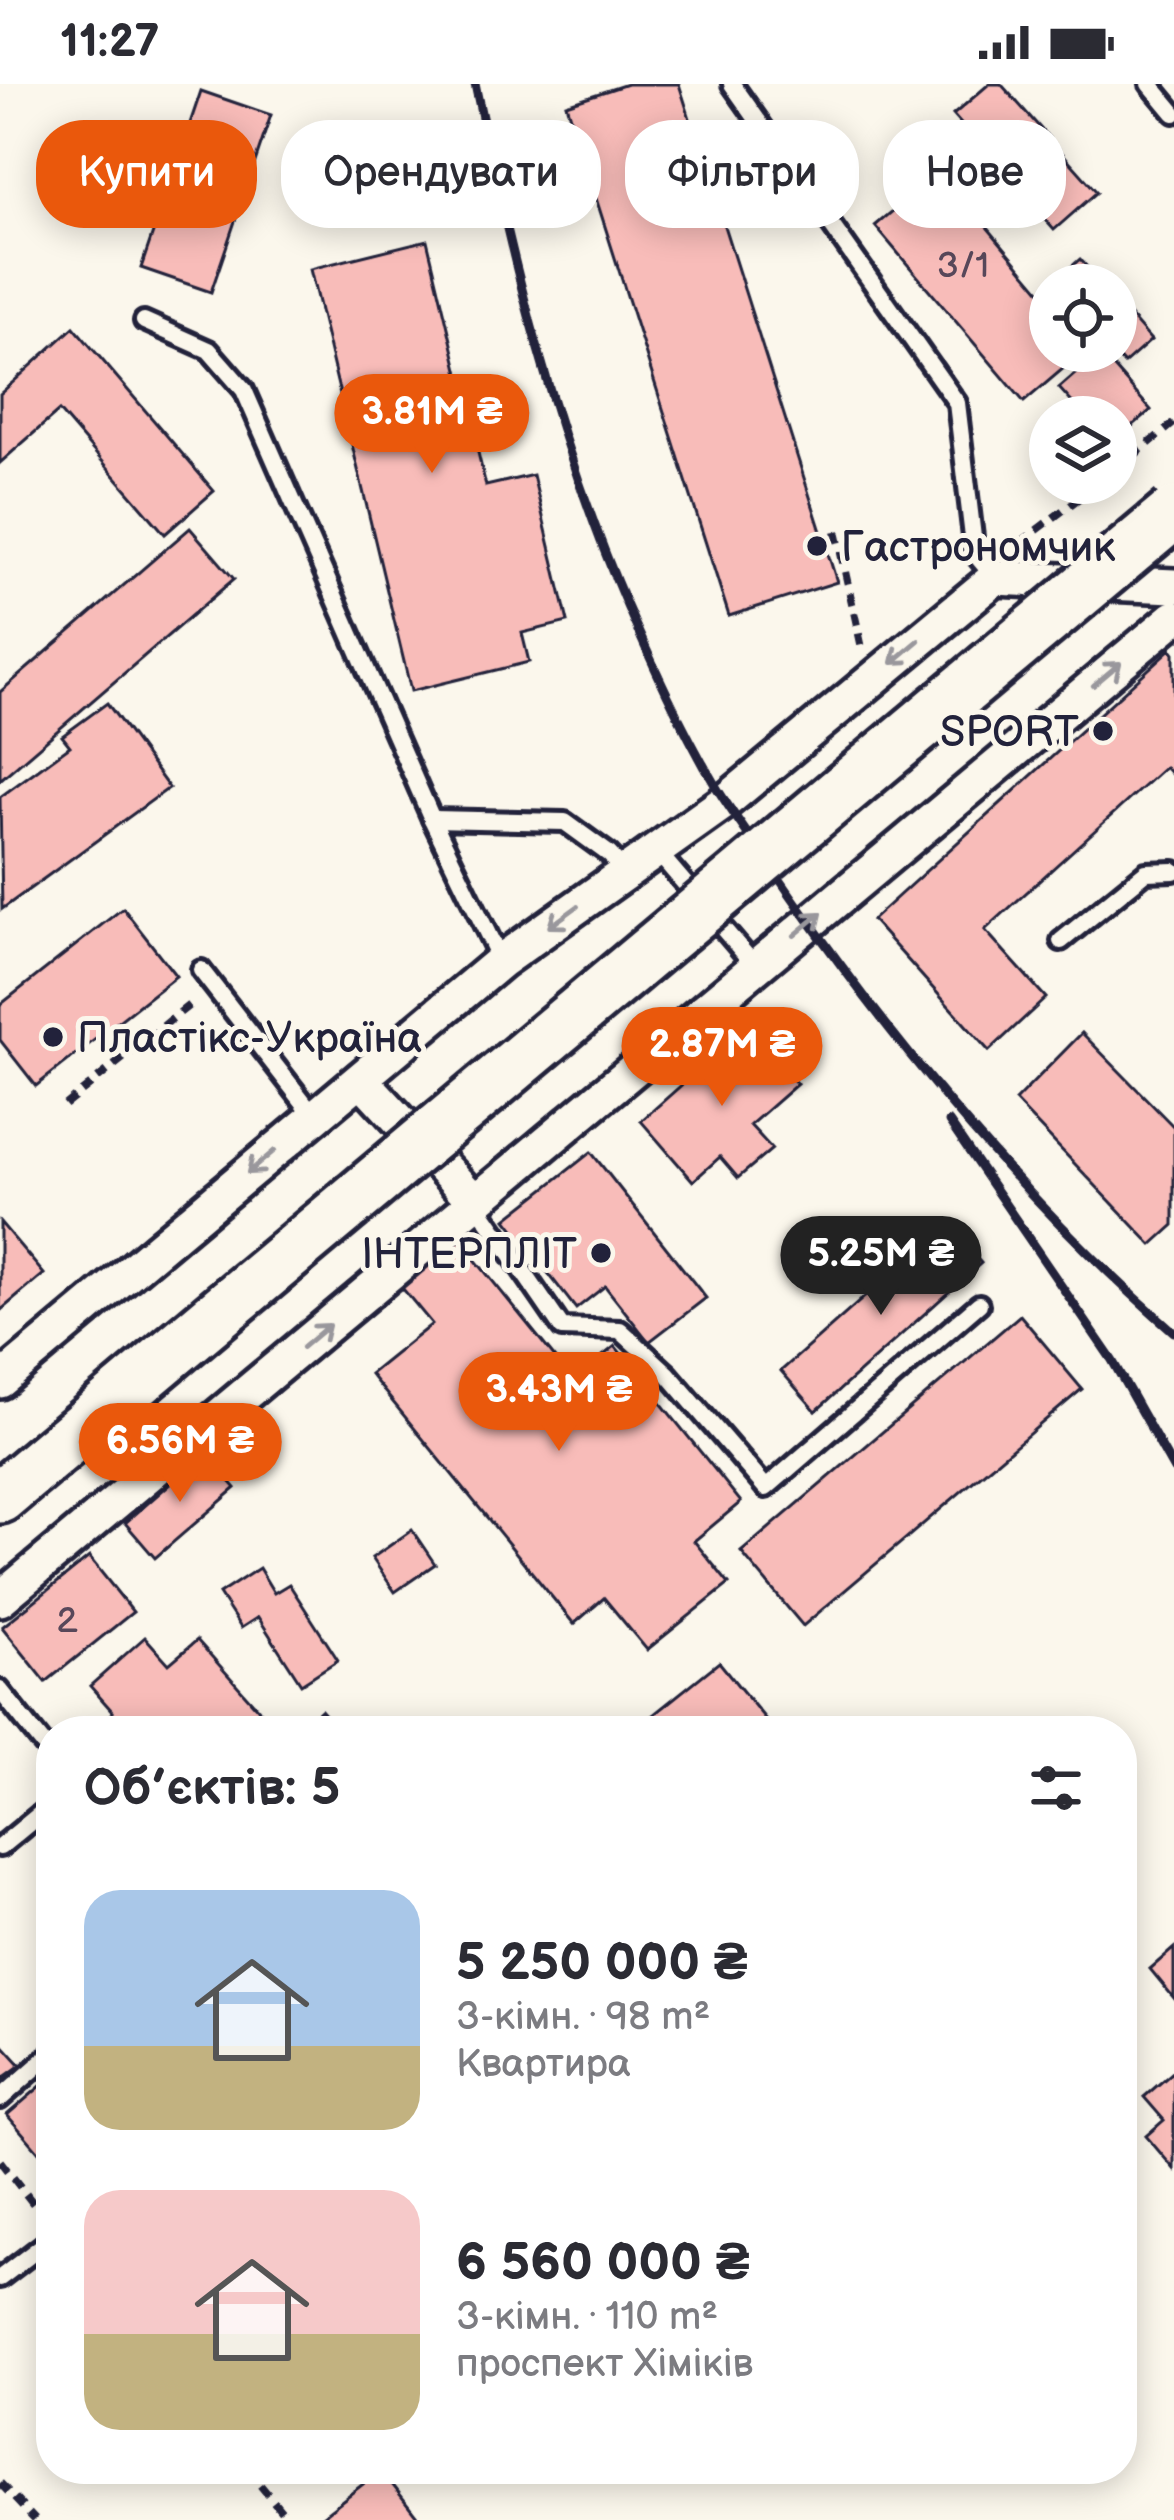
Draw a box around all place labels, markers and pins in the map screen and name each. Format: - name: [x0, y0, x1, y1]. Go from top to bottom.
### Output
- pin: 3.81M ₴: [321, 374, 543, 476]
- place label: Гастрономчик: [841, 523, 1116, 574]
- marker: Гастрономчик: [804, 533, 830, 559]
- place label: SPORT: [940, 708, 1079, 759]
- marker: SPORT: [1090, 718, 1116, 744]
- pin: 2.87M ₴: [611, 1007, 833, 1109]
- place label: Пластікс-Україна: [77, 1014, 422, 1065]
- marker: Пластікс-Україна: [40, 1024, 66, 1050]
- pin: 5.25M ₴: [770, 1216, 992, 1318]
- place label: ІНТЕРПЛІТ: [361, 1230, 578, 1281]
- marker: ІНТЕРПЛІТ: [588, 1240, 614, 1266]
- pin: 3.43M ₴: [448, 1352, 670, 1454]
- pin: 6.56M ₴: [69, 1403, 291, 1505]

